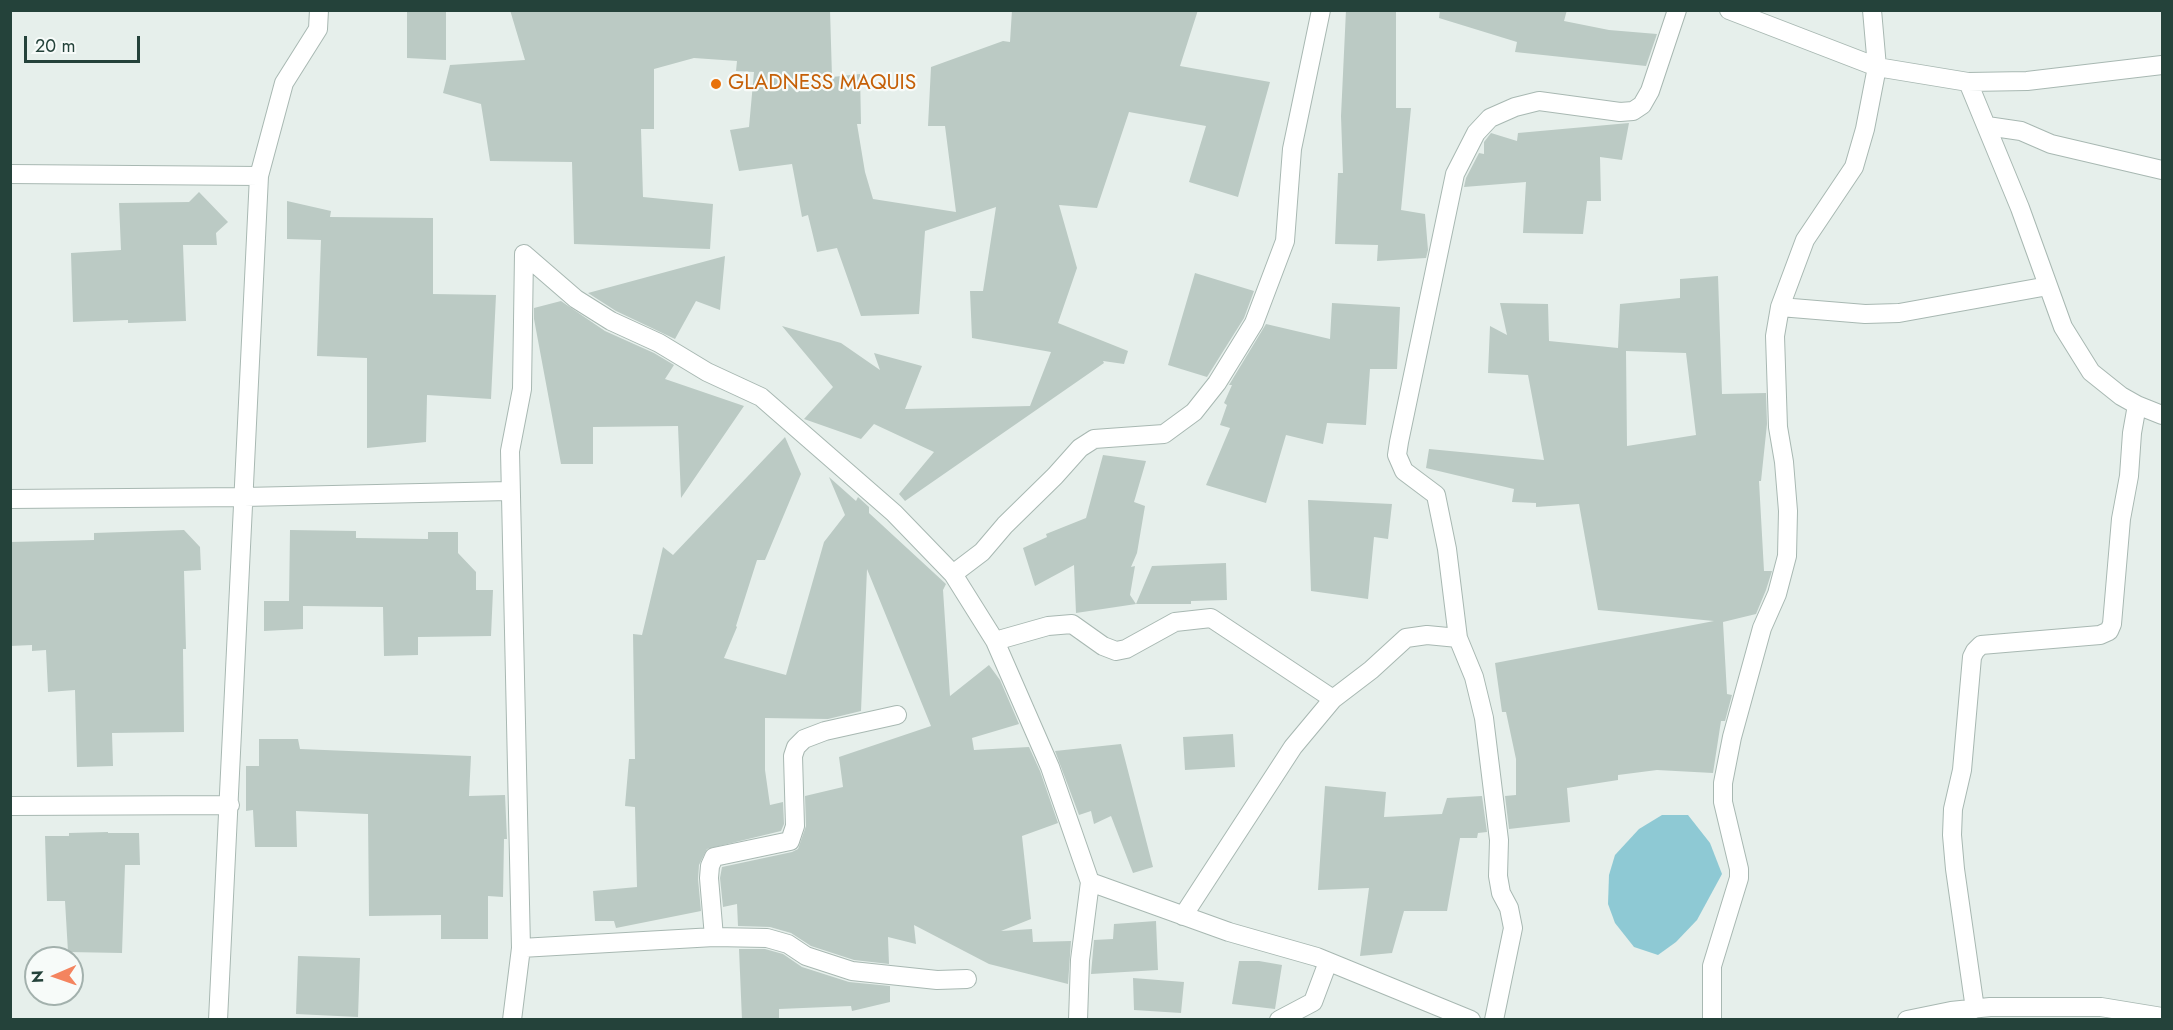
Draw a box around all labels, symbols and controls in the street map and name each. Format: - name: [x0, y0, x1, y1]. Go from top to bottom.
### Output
- scale bar: [27, 24, 142, 62]
- text: 20 m: [35, 33, 75, 59]
- place label: GLADNESS MAQUIS: [728, 71, 916, 97]
- marker: GLADNESS MAQUIS: [709, 77, 723, 91]
- north arrow: [24, 946, 84, 1006]
- text: N: [26, 970, 49, 983]

